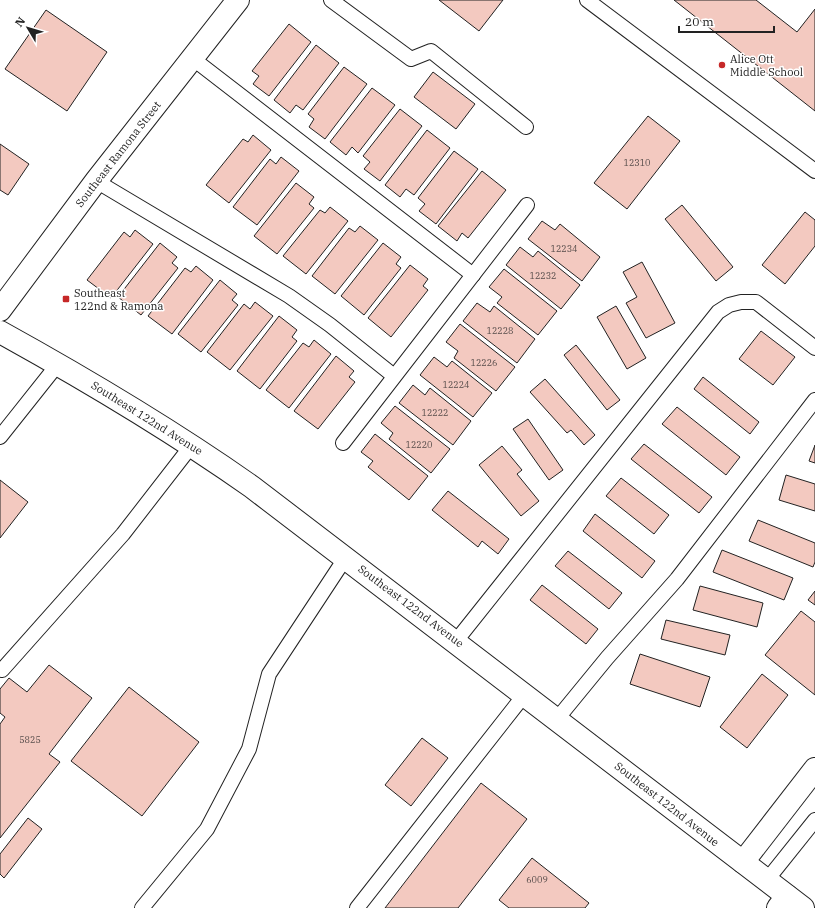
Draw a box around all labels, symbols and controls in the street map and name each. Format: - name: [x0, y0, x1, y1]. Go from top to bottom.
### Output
- north arrow: [8, 8, 48, 48]
- scale bar: [679, 8, 774, 34]
- text: N: [12, 14, 28, 30]
- text: 20 m: [685, 14, 714, 29]
- place label: Alice Ott Middle School: [730, 52, 803, 79]
- marker: Alice Ott Middle School: [717, 60, 727, 70]
- street label: Southeast Ramona Street: [72, 98, 164, 210]
- house number: 12310: [623, 157, 651, 168]
- house number: 12234: [550, 243, 578, 254]
- house number: 12232: [529, 270, 557, 281]
- place label: Southeast 122nd & Ramona: [74, 286, 164, 313]
- marker: Southeast 122nd & Ramona: [61, 294, 71, 304]
- house number: 12228: [486, 325, 514, 336]
- house number: 12226: [470, 357, 498, 368]
- street label: Southeast 122nd Avenue: [89, 378, 205, 458]
- house number: 12224: [442, 379, 470, 390]
- house number: 12222: [421, 407, 449, 418]
- house number: 12220: [405, 439, 433, 450]
- street label: Southeast 122nd Avenue: [355, 562, 467, 650]
- house number: 5825: [19, 734, 41, 745]
- street label: Southeast 122nd Avenue: [612, 759, 722, 849]
- house number: 6009: [526, 874, 548, 885]

